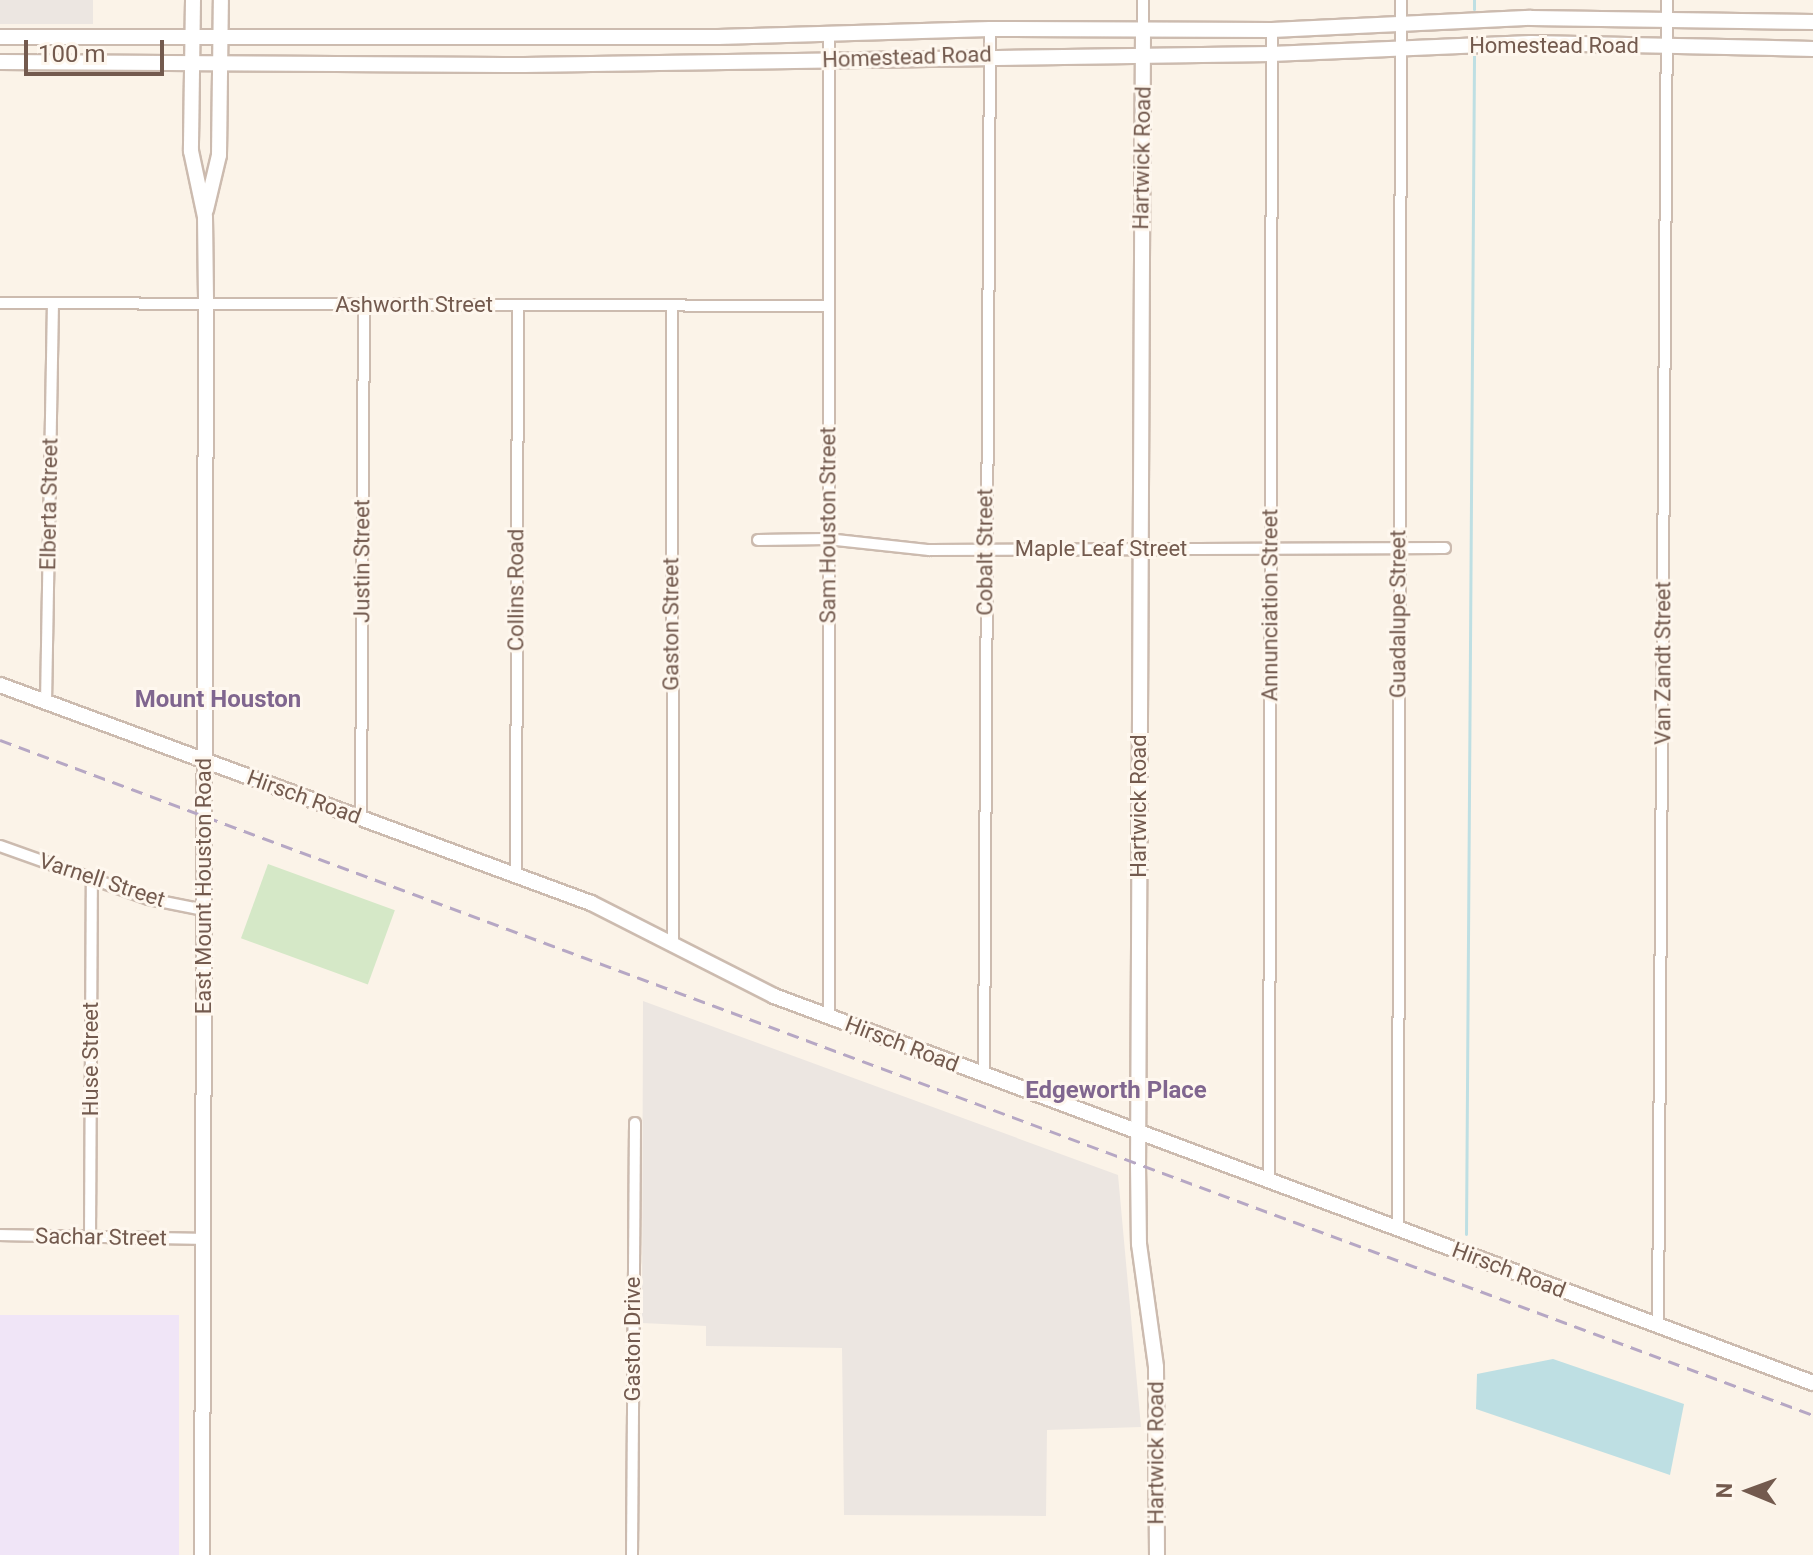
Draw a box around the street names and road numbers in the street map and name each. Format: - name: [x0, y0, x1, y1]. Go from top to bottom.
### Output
- street label: Homestead Road: [1469, 33, 1639, 59]
- street label: Homestead Road: [822, 41, 992, 73]
- street label: Hartwick Road: [1128, 86, 1156, 230]
- street label: Ashworth Street: [335, 292, 493, 318]
- street label: Sam Houston Street: [815, 427, 841, 623]
- street label: Elberta Street: [35, 438, 63, 570]
- street label: Cobalt Street: [972, 488, 998, 616]
- street label: Justin Street: [349, 499, 375, 623]
- street label: Annunciation Street: [1257, 509, 1283, 701]
- street label: Collins Road: [503, 529, 529, 651]
- street label: Guadalupe Street: [1385, 530, 1411, 698]
- street label: Maple Leaf Street: [1015, 536, 1187, 562]
- street label: Gaston Street: [658, 557, 684, 691]
- street label: Van Zandt Street: [1650, 581, 1676, 745]
- street label: Hartwick Road: [1126, 734, 1152, 878]
- street label: East Mount Houston Road: [191, 758, 217, 1014]
- street label: Hirsch Road: [243, 764, 365, 830]
- street label: Varnell Street: [36, 847, 168, 913]
- street label: Huse Street: [78, 1002, 104, 1116]
- street label: Hirsch Road: [842, 1010, 962, 1078]
- street label: Sachar Street: [35, 1223, 167, 1251]
- street label: Hirsch Road: [1449, 1236, 1569, 1304]
- street label: Gaston Drive: [620, 1277, 646, 1401]
- street label: Hartwick Road: [1143, 1381, 1169, 1525]

